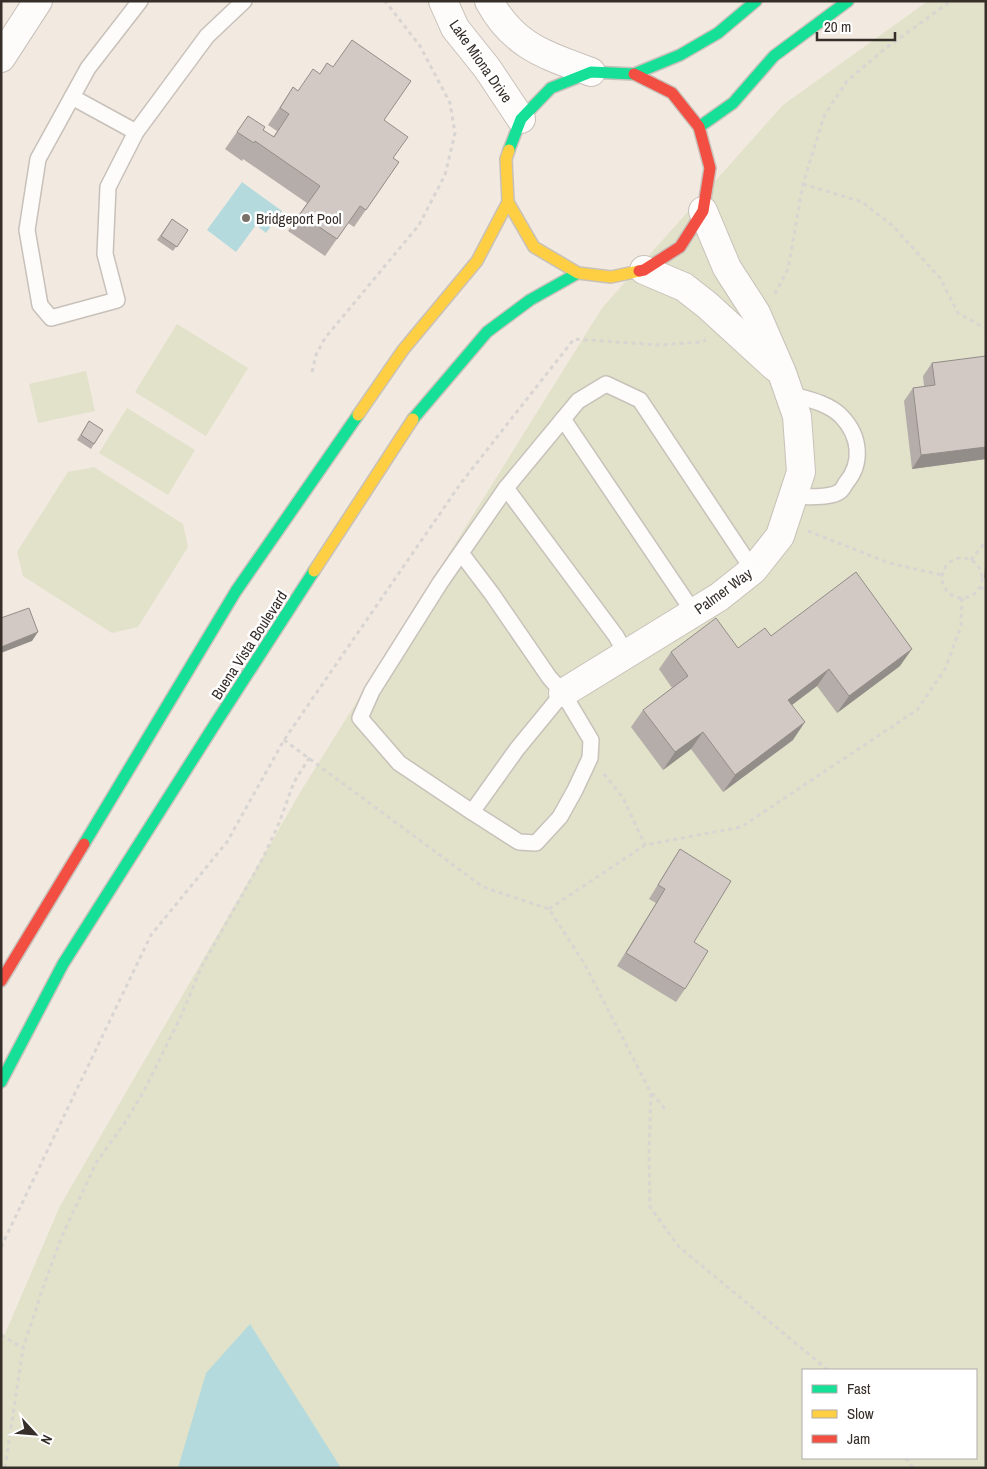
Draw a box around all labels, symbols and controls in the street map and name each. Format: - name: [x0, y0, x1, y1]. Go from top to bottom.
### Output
- scale bar: [817, 10, 894, 42]
- street label: Lake Miona Drive: [445, 15, 518, 107]
- text: 20 m: [824, 16, 851, 37]
- place label: Bridgeport Pool: [256, 208, 341, 229]
- marker: Bridgeport Pool: [240, 212, 252, 224]
- street label: Palmer Way: [690, 562, 757, 619]
- street label: Buena Vista Boulevard: [206, 587, 292, 703]
- legend: [802, 1369, 977, 1459]
- text: Fast: [847, 1378, 871, 1399]
- text: Slow: [847, 1403, 874, 1424]
- north arrow: [10, 1409, 60, 1459]
- text: Jam: [847, 1428, 870, 1449]
- text: N: [37, 1432, 57, 1447]

